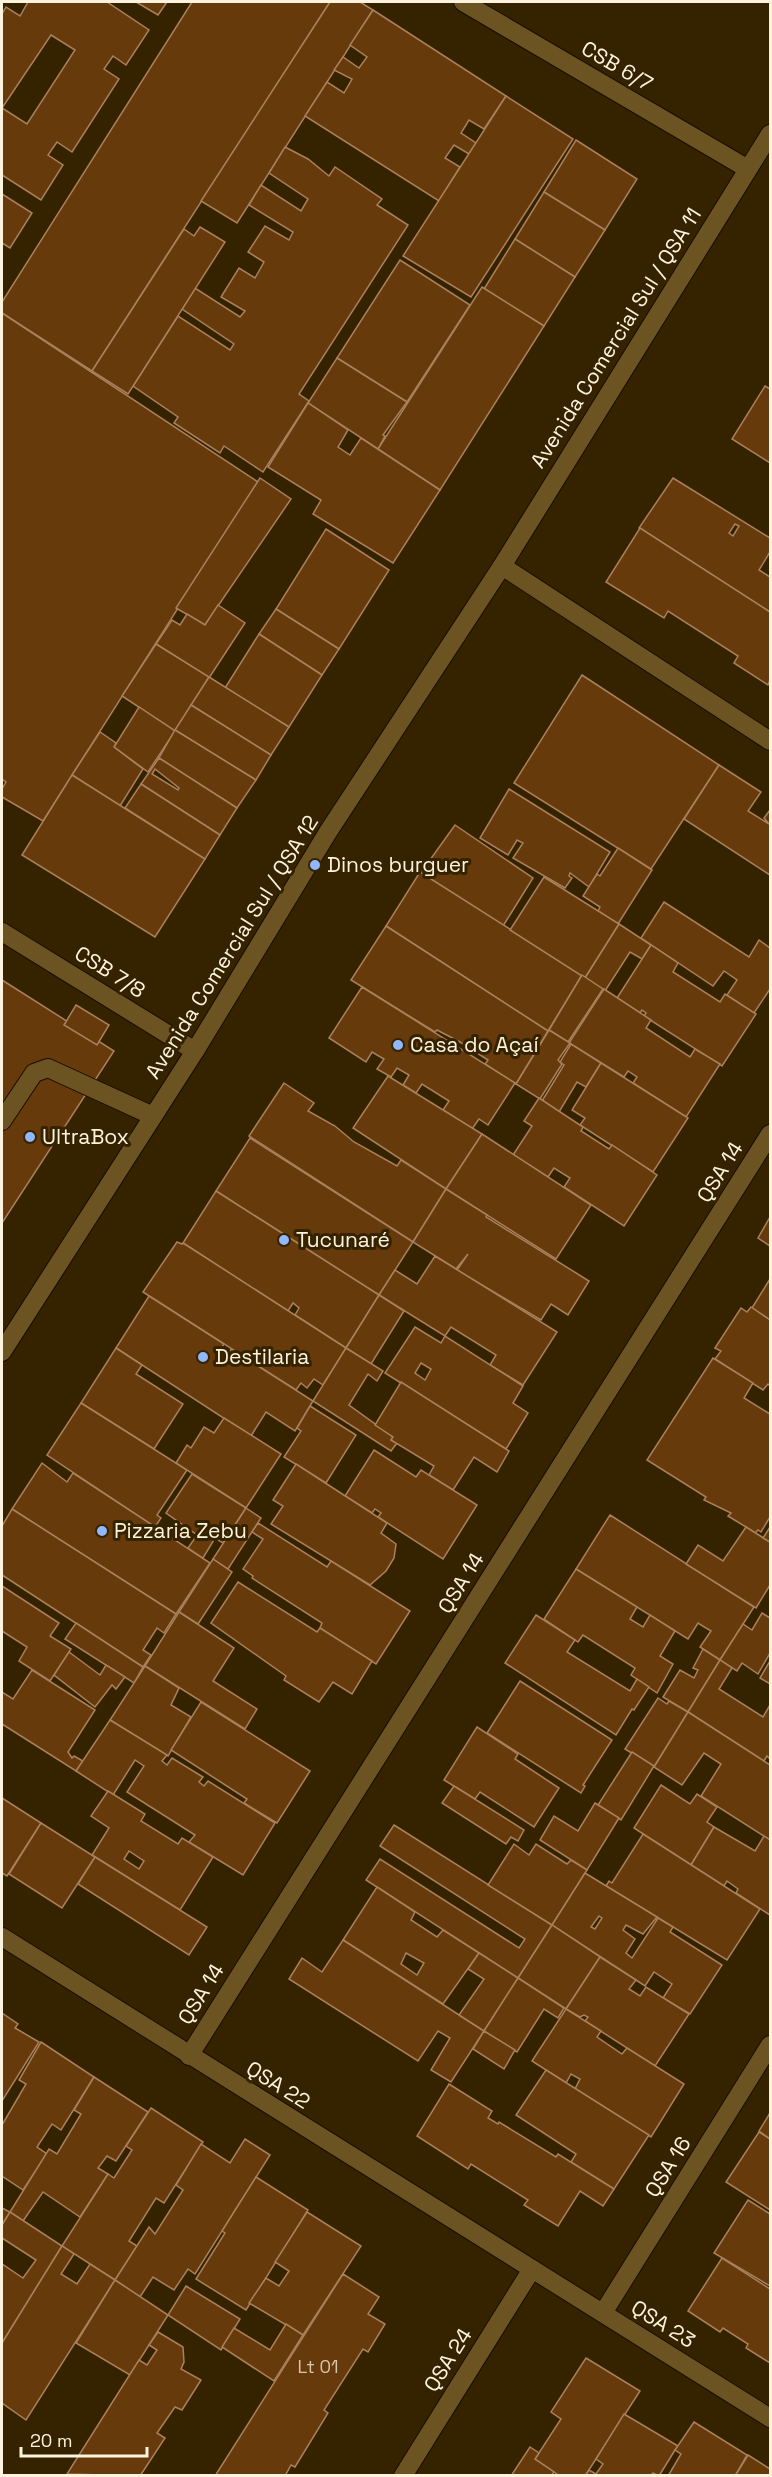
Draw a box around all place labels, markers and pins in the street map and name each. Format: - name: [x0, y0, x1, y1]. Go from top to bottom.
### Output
- place label: Dinos burguer: [327, 851, 469, 878]
- marker: Dinos burguer: [308, 858, 322, 872]
- place label: Casa do Açaí: [410, 1031, 539, 1058]
- marker: Casa do Açaí: [391, 1038, 405, 1052]
- place label: UltraBox: [42, 1123, 129, 1150]
- marker: UltraBox: [23, 1130, 37, 1144]
- place label: Tucunaré: [296, 1226, 390, 1253]
- marker: Tucunaré: [277, 1233, 291, 1247]
- place label: Destilaria: [215, 1343, 309, 1370]
- marker: Destilaria: [196, 1350, 210, 1364]
- place label: Pizzaria Zebu: [114, 1517, 247, 1544]
- marker: Pizzaria Zebu: [95, 1524, 109, 1538]

